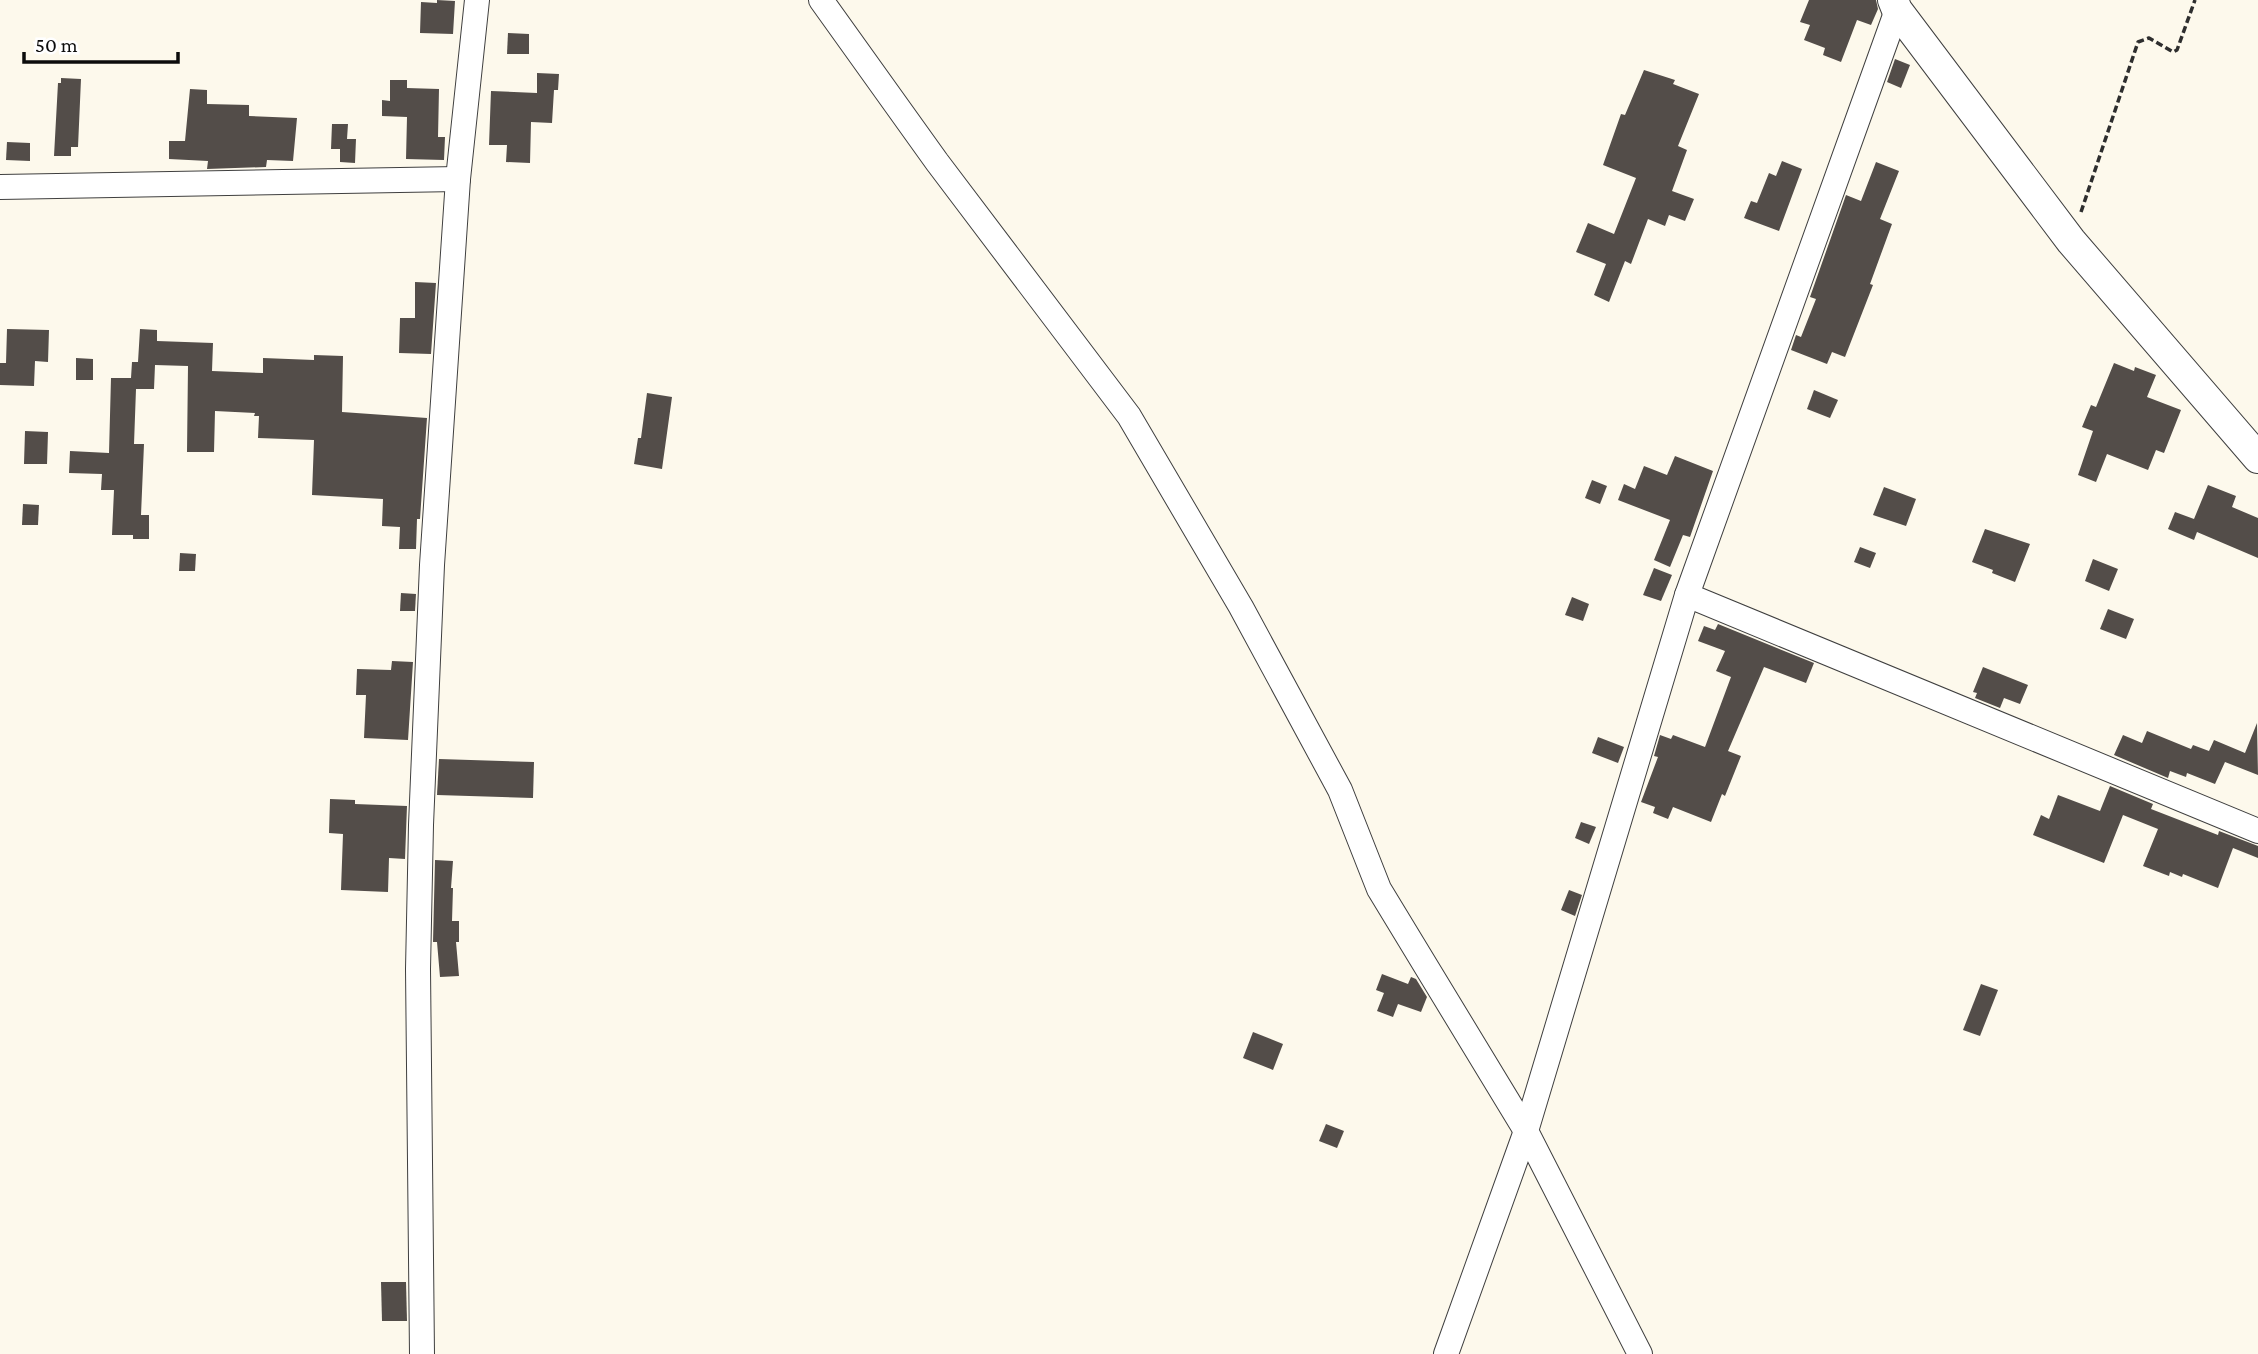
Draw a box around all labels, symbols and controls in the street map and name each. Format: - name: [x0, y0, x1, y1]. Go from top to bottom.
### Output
- scale bar: [24, 21, 178, 65]
- text: 50 m: [35, 33, 78, 57]

